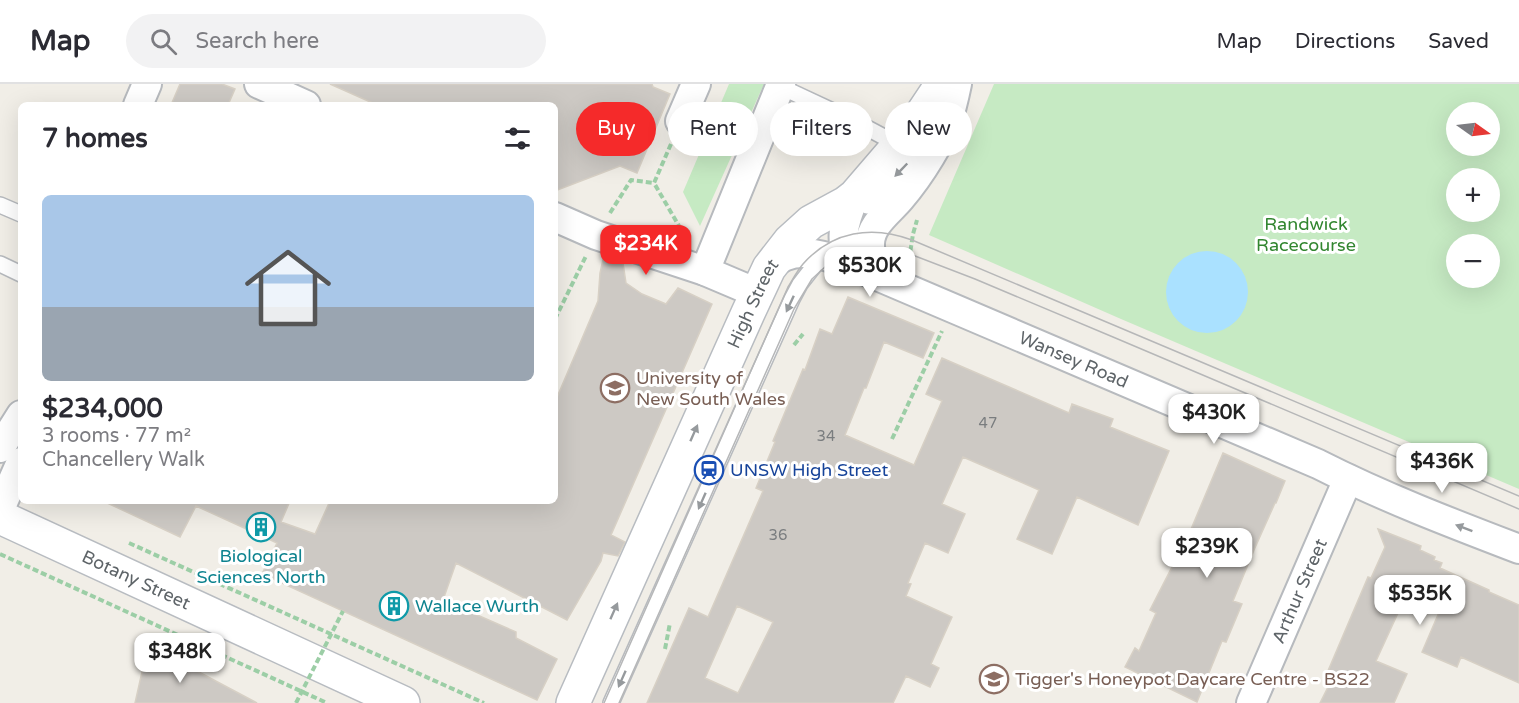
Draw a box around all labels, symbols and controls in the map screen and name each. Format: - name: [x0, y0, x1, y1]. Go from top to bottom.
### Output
- search box: [126, 14, 546, 68]
- text: Map: [30, 24, 90, 58]
- icon: search: [147, 25, 180, 58]
- text: Search here: [195, 28, 319, 54]
- text: Map: [1216, 29, 1262, 54]
- text: Directions: [1295, 29, 1395, 54]
- text: Saved: [1428, 29, 1489, 54]
- chip: Buy: [576, 102, 656, 156]
- chip: Rent: [668, 102, 758, 156]
- chip: Filters: [770, 102, 873, 156]
- chip: New: [885, 102, 972, 156]
- north arrow: [1446, 102, 1500, 156]
- map controls: [1446, 102, 1500, 288]
- icon: filters: [501, 122, 534, 155]
- text: 7 homes: [42, 123, 148, 154]
- one-way arrow: [895, 162, 909, 176]
- button: +: [1446, 168, 1500, 222]
- park label: Randwick Racecourse: [1256, 213, 1356, 256]
- pin: $234K: [604, 225, 688, 276]
- text: $234K: [614, 232, 678, 256]
- icon: home: [234, 234, 342, 342]
- button: −: [1446, 234, 1500, 288]
- pin: $530K: [828, 247, 912, 298]
- street label: High Street: [723, 254, 783, 352]
- text: $530K: [838, 254, 902, 278]
- one-way arrow: [785, 295, 794, 312]
- street label: Wansey Road: [1015, 327, 1132, 393]
- place label: University of New South Wales: [636, 367, 786, 410]
- school or university icon: University of New South Wales: [599, 372, 631, 404]
- text: $234,000: [42, 393, 163, 424]
- pin: $430K: [1172, 394, 1256, 445]
- text: $430K: [1182, 401, 1246, 425]
- house number: 47: [979, 414, 997, 432]
- text: 3 rooms · 77 m²: [42, 424, 191, 448]
- one-way arrow: [689, 425, 698, 442]
- house number: 34: [817, 427, 835, 445]
- pin: $436K: [1400, 443, 1484, 494]
- text: Chancellery Walk: [42, 448, 205, 472]
- text: $436K: [1410, 450, 1474, 474]
- station icon: UNSW High Street: [693, 454, 725, 486]
- place label: UNSW High Street: [730, 459, 889, 481]
- one-way arrow: [696, 492, 706, 510]
- building icon: Biological Sciences North: [245, 511, 277, 543]
- one-way arrow: [1455, 523, 1473, 533]
- house number: 36: [769, 526, 787, 544]
- pin: $239K: [1165, 528, 1249, 579]
- text: $239K: [1175, 535, 1239, 559]
- street label: Arthur Street: [1267, 535, 1332, 647]
- street label: Botany Street: [78, 545, 194, 614]
- place label: Biological Sciences North: [196, 545, 326, 588]
- pin: $535K: [1378, 575, 1462, 626]
- text: $535K: [1388, 582, 1452, 606]
- building icon: Wallace Wurth: [378, 590, 410, 622]
- place label: Wallace Wurth: [415, 595, 539, 617]
- one-way arrow: [609, 602, 619, 620]
- pin: $348K: [138, 633, 222, 684]
- text: $348K: [148, 640, 212, 664]
- school or university icon: Tigger's Honeypot Daycare Centre - BS22: [978, 663, 1010, 695]
- place label: Tigger's Honeypot Daycare Centre - BS22: [1015, 668, 1370, 690]
- one-way arrow: [617, 670, 626, 688]

